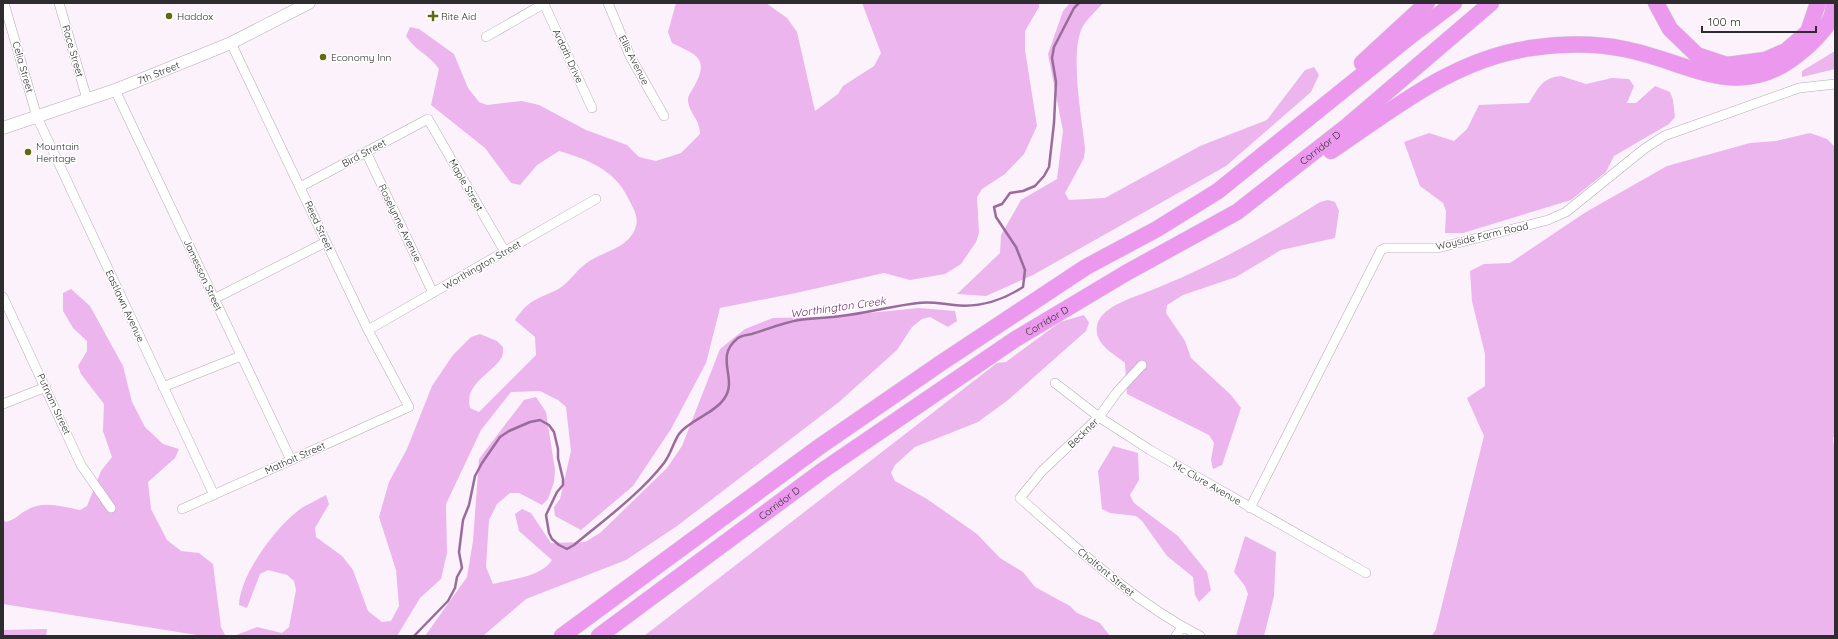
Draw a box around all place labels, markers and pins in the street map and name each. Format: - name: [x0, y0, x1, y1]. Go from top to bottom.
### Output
- place label: Haddox: [177, 10, 213, 23]
- place label: Rite Aid: [441, 10, 476, 23]
- marker: Haddox: [164, 11, 174, 21]
- marker: Rite Aid: [428, 11, 438, 21]
- place label: Economy Inn: [331, 51, 391, 64]
- marker: Economy Inn: [318, 52, 328, 62]
- place label: Mountain Heritage: [36, 140, 79, 165]
- marker: Mountain Heritage: [23, 147, 33, 157]

